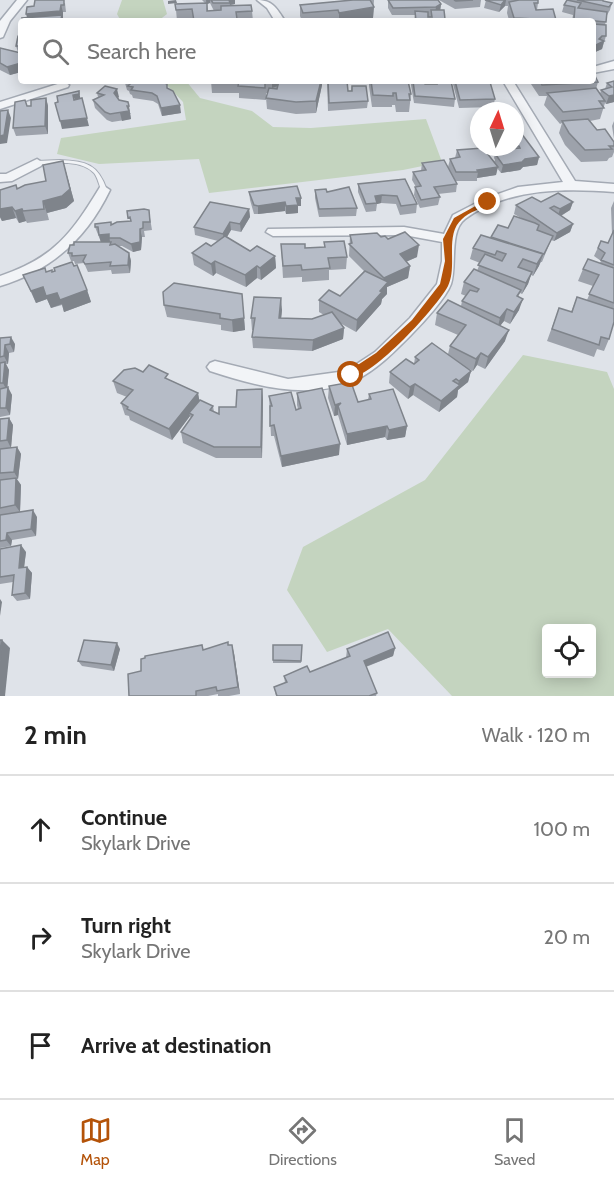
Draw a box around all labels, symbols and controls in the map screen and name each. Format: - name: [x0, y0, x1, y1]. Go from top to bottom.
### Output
- search box: [18, 18, 596, 84]
- icon: search: [39, 35, 72, 68]
- text: Search here: [87, 38, 196, 65]
- north arrow: [470, 102, 524, 156]
- route end: [474, 188, 500, 214]
- route start: [337, 361, 363, 387]
- map controls: [542, 624, 596, 678]
- button: locate: [542, 624, 596, 678]
- text: 2 min: [24, 719, 87, 751]
- text: Walk · 120 m: [482, 723, 590, 747]
- text: Continue: [81, 804, 167, 831]
- icon: ahead: [24, 813, 57, 846]
- text: 100 m: [534, 817, 590, 841]
- text: Skylark Drive: [81, 831, 191, 855]
- text: Turn right: [81, 912, 171, 939]
- icon: right: [24, 921, 57, 954]
- text: 20 m: [544, 925, 590, 949]
- text: Skylark Drive: [81, 939, 191, 963]
- icon: arrive: [24, 1029, 57, 1062]
- text: Arrive at destination: [81, 1032, 271, 1059]
- tab: Map: [79, 1114, 112, 1169]
- tab: Directions: [269, 1114, 337, 1169]
- tab: Saved: [494, 1114, 535, 1169]

